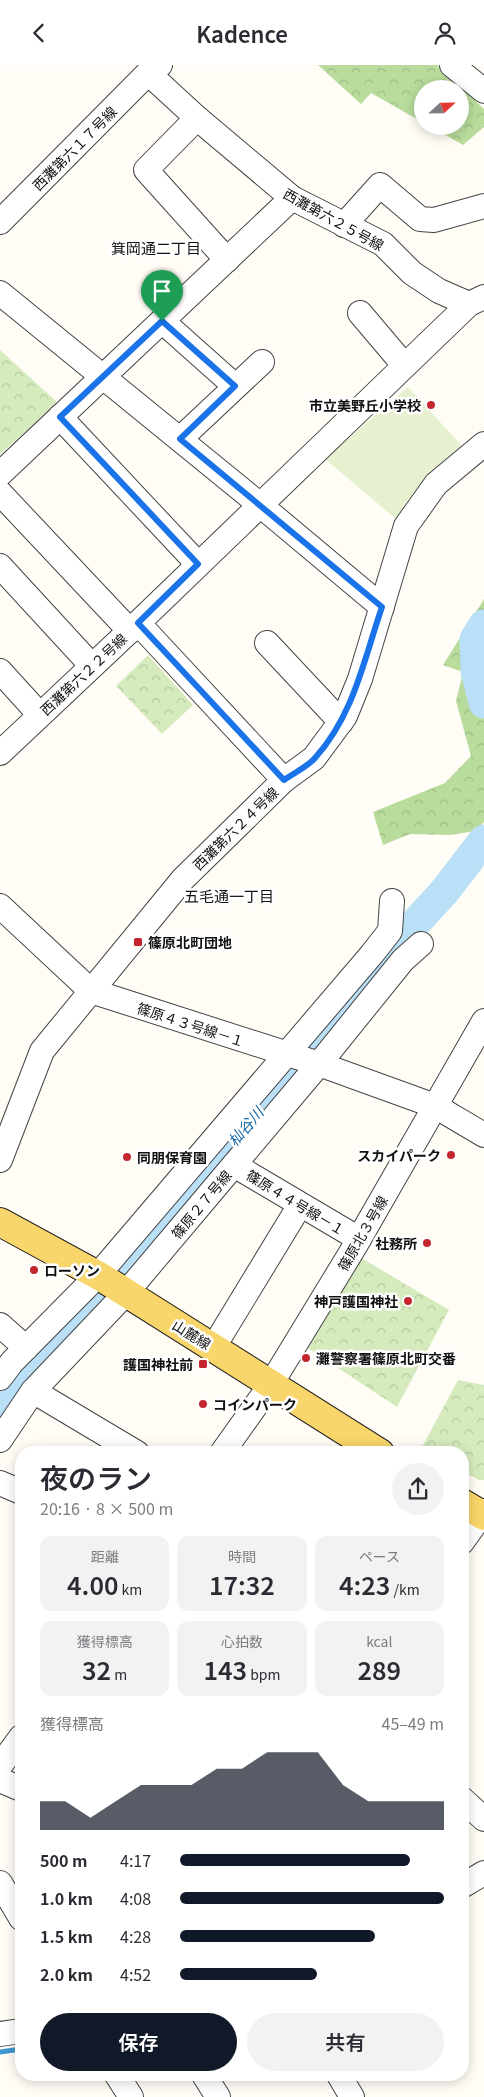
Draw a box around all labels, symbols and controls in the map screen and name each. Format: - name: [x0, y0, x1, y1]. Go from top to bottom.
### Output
- text: Kadence: [196, 17, 288, 49]
- icon: back: [25, 19, 53, 47]
- icon: person: [431, 19, 459, 47]
- north arrow: [414, 80, 469, 135]
- map controls: [414, 80, 469, 135]
- street label: 西灘第六１７号線: [27, 101, 121, 195]
- street label: 西灘第六２５号線: [280, 183, 388, 255]
- district label: 箕岡通二丁目: [111, 237, 201, 258]
- pin: [141, 270, 183, 321]
- icon: arrive: [148, 277, 176, 305]
- place label: 市立美野丘小学校: [309, 395, 421, 415]
- marker: 市立美野丘小学校: [425, 399, 437, 411]
- street label: 西灘第六２２号線: [35, 628, 131, 720]
- street label: 西灘第六２４号線: [188, 782, 282, 874]
- district label: 五毛通一丁目: [184, 885, 274, 906]
- place label: 篠原北町団地: [148, 932, 232, 952]
- marker: 篠原北町団地: [132, 936, 144, 948]
- street label: 篠原４３号線－１: [135, 997, 247, 1051]
- water label: 杣谷川: [222, 1100, 269, 1150]
- place label: スカイパーク: [357, 1145, 441, 1165]
- place label: 同朋保育園: [137, 1147, 207, 1167]
- marker: スカイパーク: [445, 1149, 457, 1161]
- marker: 同朋保育園: [121, 1151, 133, 1163]
- street label: 篠原２７号線: [166, 1165, 236, 1243]
- street label: 篠原４４号線－１: [243, 1165, 349, 1239]
- street label: 篠原北３号線: [332, 1192, 392, 1274]
- place label: 社務所: [375, 1233, 417, 1253]
- marker: 社務所: [421, 1237, 433, 1249]
- place label: ローソン: [44, 1260, 100, 1280]
- marker: ローソン: [28, 1264, 40, 1276]
- place label: 神戸護国神社: [314, 1291, 398, 1311]
- marker: 神戸護国神社: [402, 1295, 414, 1307]
- street label: 山麓線: [169, 1314, 215, 1354]
- place label: 灘警察署篠原北町交番: [316, 1348, 456, 1368]
- marker: 灘警察署篠原北町交番: [300, 1352, 312, 1364]
- place label: 護国神社前: [123, 1354, 193, 1374]
- marker: 護国神社前: [197, 1358, 209, 1370]
- place label: コインパーク: [213, 1394, 297, 1414]
- marker: コインパーク: [197, 1398, 209, 1410]
- text: 夜のラン: [40, 1457, 152, 1497]
- button: share: [392, 1463, 444, 1515]
- text: 20:16 · 8 × 500 m: [40, 1496, 173, 1520]
- text: 距離: [91, 1546, 119, 1566]
- text: 時間: [228, 1546, 256, 1566]
- text: ペース: [359, 1546, 400, 1566]
- text: 4.00: [67, 1566, 118, 1602]
- text: 17:32: [209, 1566, 275, 1602]
- text: 4:23: [339, 1566, 390, 1602]
- text: km: [118, 1579, 142, 1599]
- text: /km: [390, 1579, 420, 1599]
- text: 獲得標高: [77, 1631, 133, 1651]
- text: 心拍数: [221, 1631, 263, 1651]
- text: kcal: [366, 1631, 392, 1651]
- text: 32: [82, 1651, 111, 1687]
- text: 143: [204, 1651, 247, 1687]
- text: 289: [358, 1651, 401, 1687]
- text: m: [111, 1664, 127, 1684]
- text: bpm: [247, 1664, 280, 1684]
- text: 獲得標高: [40, 1711, 104, 1735]
- text: 45–49 m: [382, 1711, 444, 1735]
- text: 500 m: [40, 1848, 87, 1872]
- text: 4:17: [120, 1848, 151, 1872]
- text: 1.0 km: [40, 1886, 93, 1910]
- text: 4:08: [120, 1886, 151, 1910]
- text: 1.5 km: [40, 1924, 93, 1948]
- text: 4:28: [120, 1924, 151, 1948]
- text: 2.0 km: [40, 1962, 93, 1986]
- text: 4:52: [120, 1962, 151, 1986]
- button: 保存: [40, 2013, 237, 2071]
- button: 共有: [247, 2013, 444, 2071]

